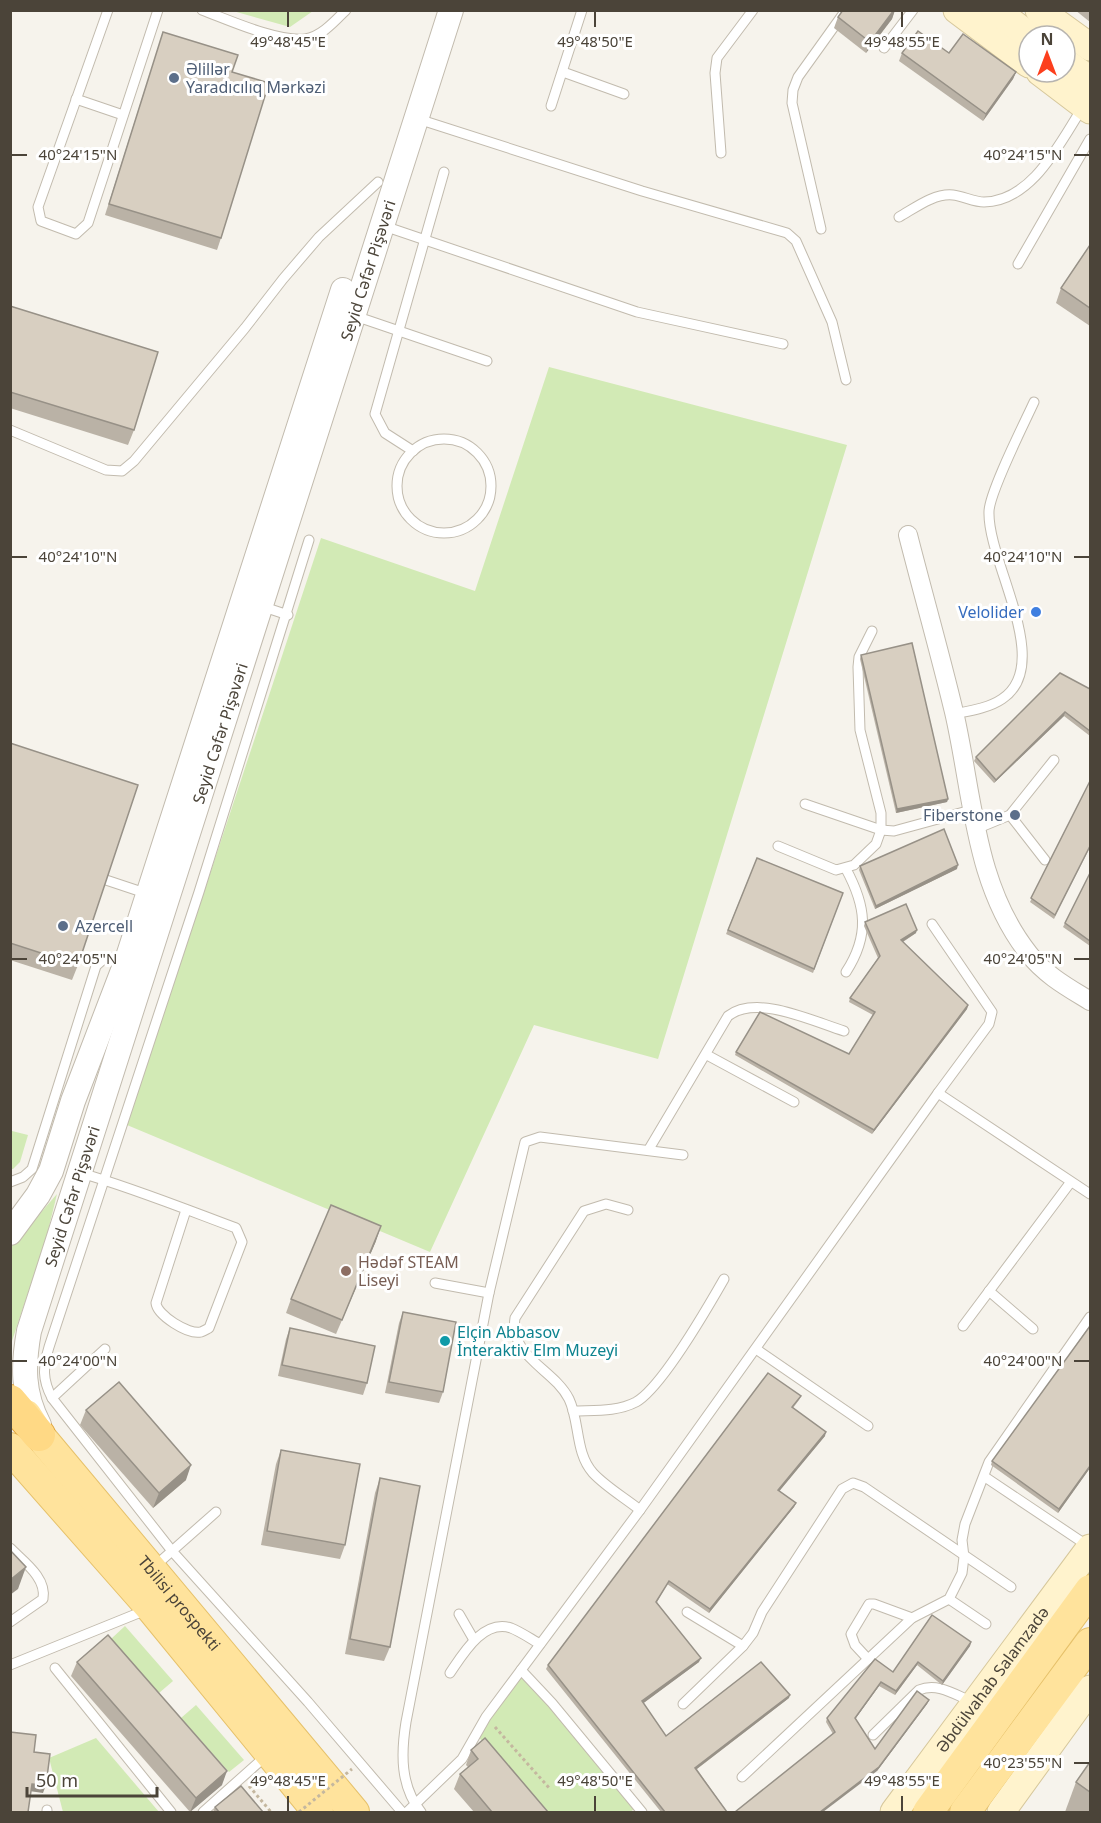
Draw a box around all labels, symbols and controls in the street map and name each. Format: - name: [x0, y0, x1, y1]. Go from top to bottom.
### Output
- north arrow: [1017, 24, 1077, 84]
- text: N: [1040, 28, 1054, 50]
- text: 49°48'45"E: [250, 31, 326, 51]
- text: 49°48'50"E: [557, 31, 633, 51]
- text: 49°48'55"E: [864, 31, 940, 51]
- place label: Əlillər Yaradıcılıq Mərkəzi: [186, 58, 326, 98]
- marker: Əlillər Yaradıcılıq Mərkəzi: [167, 71, 181, 85]
- text: 40°24'15"N: [39, 144, 117, 164]
- text: 40°24'15"N: [984, 144, 1062, 164]
- street label: Seyid Cəfər Pişəvəri: [335, 197, 401, 344]
- text: 40°24'10"N: [39, 546, 117, 566]
- text: 40°24'10"N: [984, 546, 1062, 566]
- place label: Velolider: [958, 601, 1024, 623]
- marker: Velolider: [1029, 605, 1043, 619]
- street label: Seyid Cəfər Pişəvəri: [187, 660, 253, 807]
- place label: Fiberstone: [923, 804, 1003, 826]
- marker: Fiberstone: [1008, 808, 1022, 822]
- place label: Azercell: [75, 915, 133, 937]
- marker: Azercell: [56, 919, 70, 933]
- text: 40°24'05"N: [39, 948, 117, 968]
- text: 40°24'05"N: [984, 948, 1062, 968]
- street label: Seyid Cəfər Pişəvəri: [39, 1123, 105, 1270]
- place label: Hədəf STEAM Liseyi: [358, 1251, 459, 1291]
- marker: Hədəf STEAM Liseyi: [339, 1264, 353, 1278]
- place label: Elçin Abbasov İnteraktiv Elm Muzeyi: [457, 1321, 618, 1361]
- marker: Elçin Abbasov İnteraktiv Elm Muzeyi: [438, 1334, 452, 1348]
- text: 40°24'00"N: [39, 1350, 117, 1370]
- text: 40°24'00"N: [984, 1350, 1062, 1370]
- street label: Tbilisi prospekti: [133, 1551, 226, 1655]
- street label: Əbdülvahab Salamzadə: [931, 1602, 1054, 1757]
- text: 40°23'55"N: [984, 1752, 1062, 1772]
- scale bar: [27, 1760, 158, 1798]
- text: 50 m: [36, 1768, 78, 1792]
- text: 49°48'45"E: [250, 1770, 326, 1790]
- text: 49°48'50"E: [557, 1770, 633, 1790]
- text: 49°48'55"E: [864, 1770, 940, 1790]

